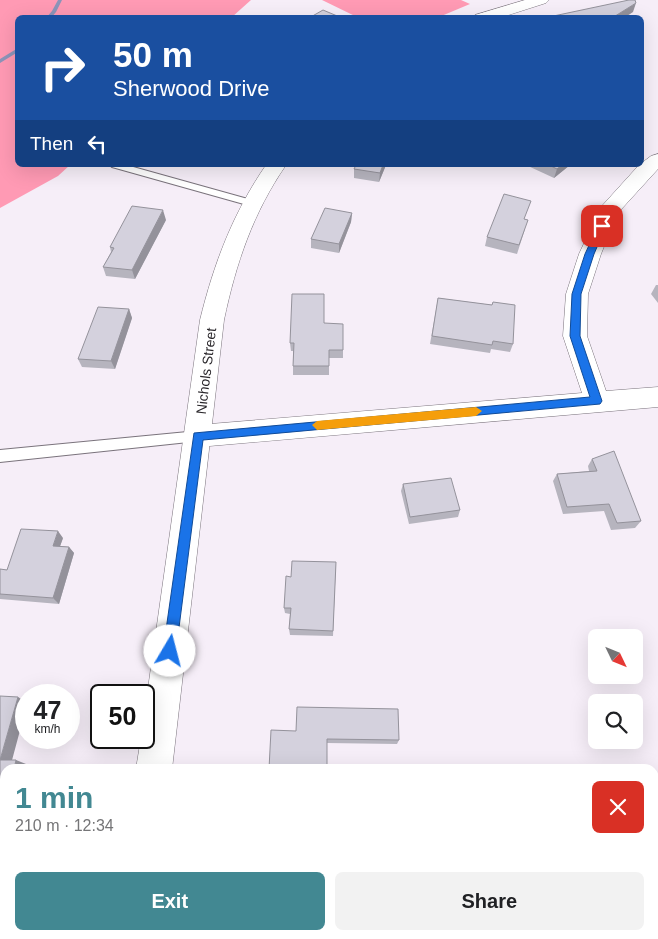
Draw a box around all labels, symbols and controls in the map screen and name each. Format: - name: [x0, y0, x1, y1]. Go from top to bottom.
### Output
- icon: right: [30, 35, 95, 100]
- text: 50 m: [113, 35, 193, 74]
- text: Sherwood Drive: [113, 76, 270, 101]
- icon: left: [83, 130, 111, 158]
- text: Then: [30, 133, 73, 154]
- pin: [581, 205, 623, 247]
- icon: arrive: [588, 212, 616, 240]
- street label: Nichols Street: [193, 327, 219, 415]
- position arrow: [143, 624, 195, 676]
- north arrow: [588, 629, 642, 684]
- map controls: [588, 629, 643, 749]
- speed limit sign: 50: [90, 684, 155, 749]
- button: search: [588, 694, 643, 749]
- text: 47: [34, 696, 61, 724]
- text: km/h: [34, 722, 61, 736]
- text: 1 min: [15, 781, 93, 814]
- button: close: [592, 781, 644, 833]
- text: 210 m · 12:34: [15, 817, 114, 834]
- button: Exit: [15, 872, 325, 930]
- button: Share: [335, 872, 644, 930]

